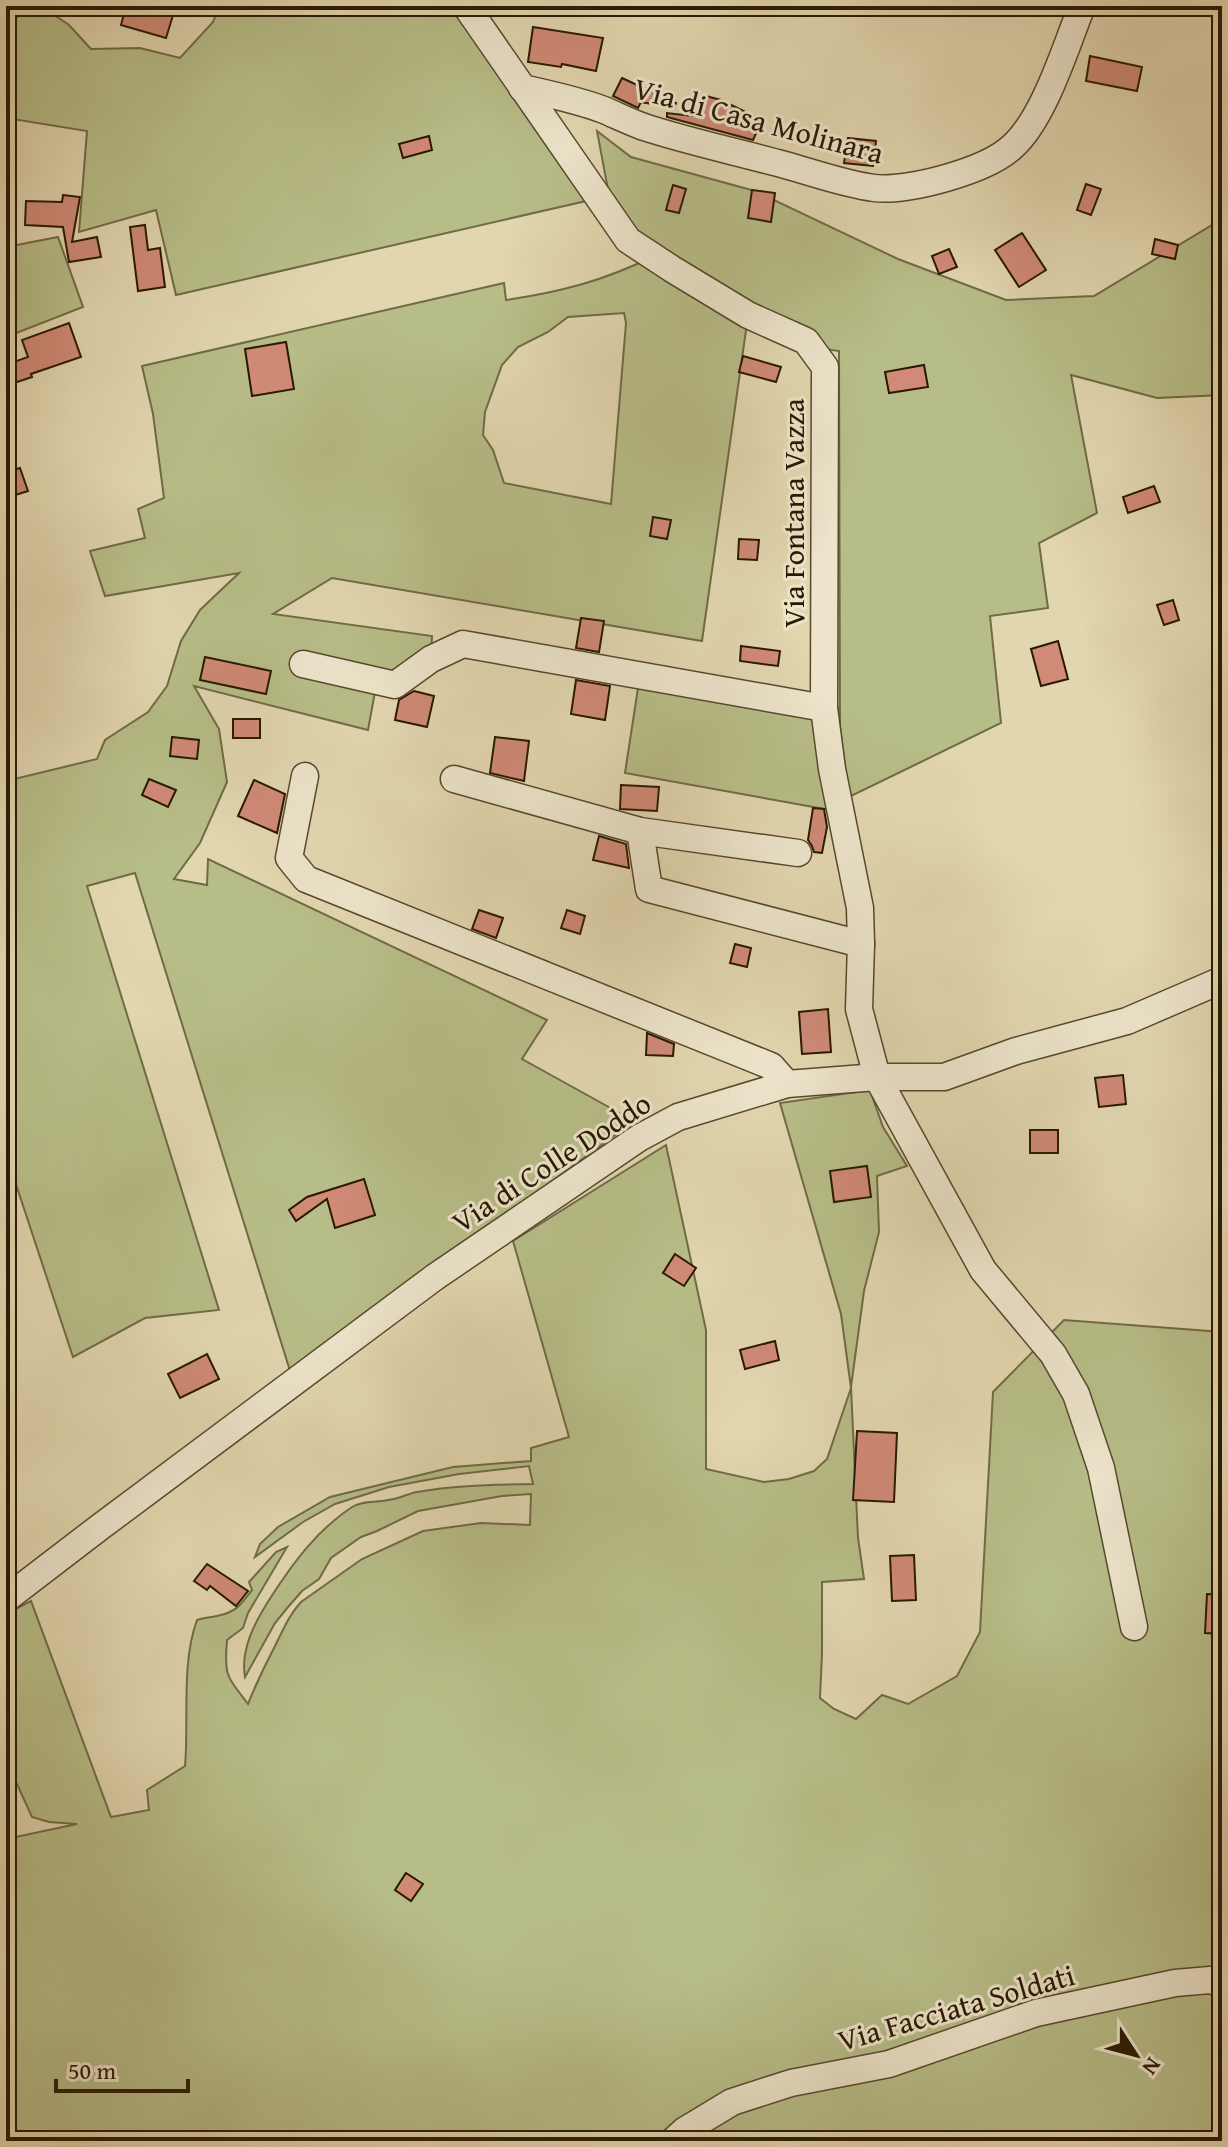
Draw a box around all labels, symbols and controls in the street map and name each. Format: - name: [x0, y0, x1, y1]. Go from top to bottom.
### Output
- street label: Via di Casa Molinara: [629, 65, 889, 175]
- street label: Via Fontana Vazza: [771, 398, 815, 628]
- street label: Via di Colle Doddo: [443, 1081, 659, 1243]
- street label: Via Facciata Soldati: [832, 1952, 1080, 2062]
- north arrow: [1096, 2015, 1176, 2095]
- scale bar: [56, 2043, 188, 2093]
- text: N: [1135, 2051, 1169, 2082]
- text: 50 m: [68, 2053, 116, 2088]

